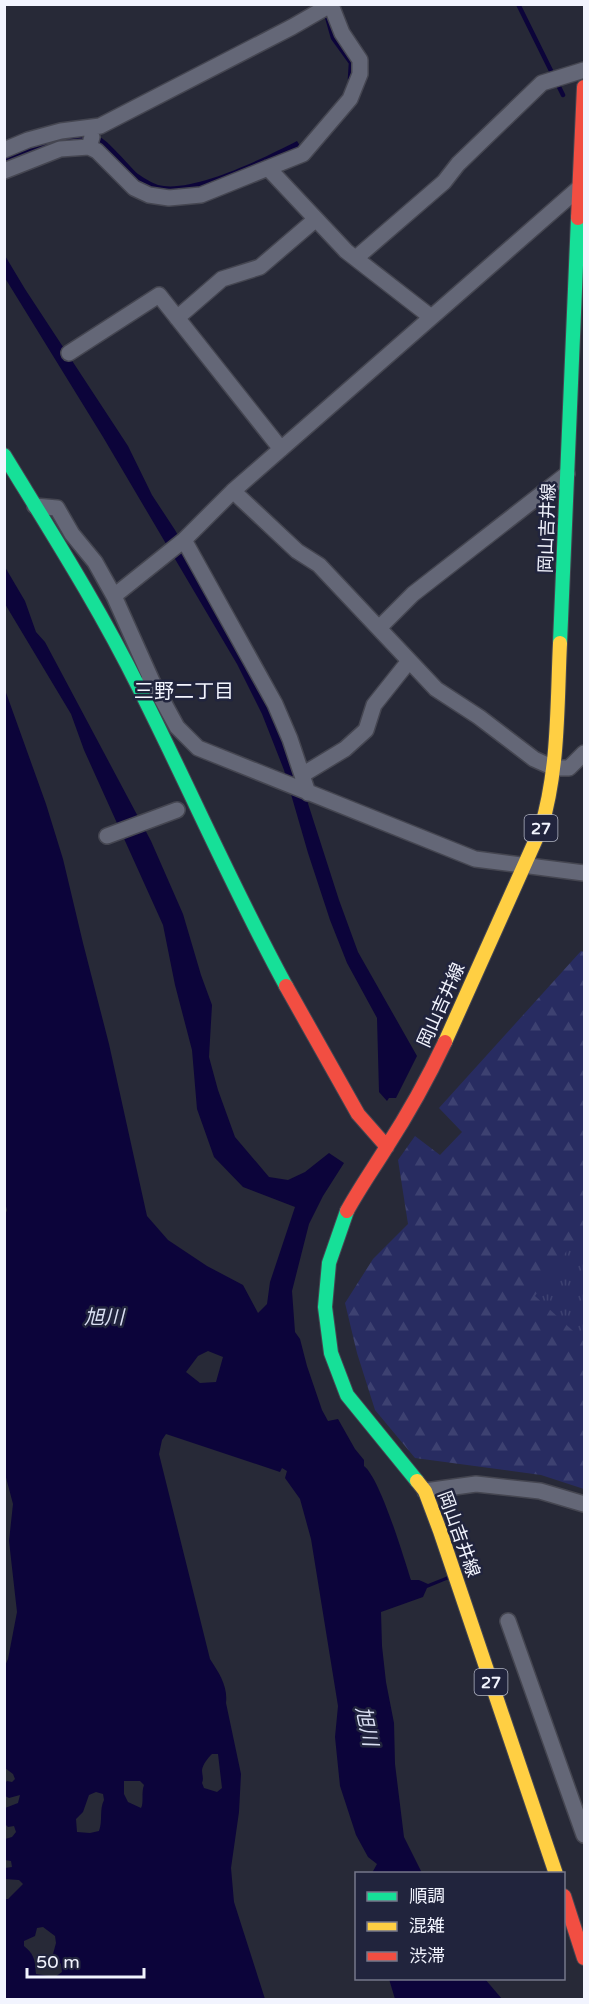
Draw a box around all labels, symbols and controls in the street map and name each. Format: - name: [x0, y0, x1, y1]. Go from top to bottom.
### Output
- street label: 岡山吉井線: [534, 483, 560, 573]
- district label: 三野二丁目: [134, 680, 234, 704]
- road number: 27: [524, 815, 558, 841]
- street label: 岡山吉井線: [413, 959, 469, 1051]
- water label: 旭川: [84, 1306, 126, 1330]
- street label: 岡山吉井線: [433, 1488, 485, 1580]
- road number: 27: [474, 1669, 508, 1695]
- water label: 旭川: [350, 1704, 382, 1750]
- legend: [355, 1872, 565, 1980]
- text: 順調: [409, 1885, 445, 1907]
- text: 混雑: [409, 1915, 445, 1937]
- scale bar: [27, 1941, 144, 1979]
- text: 渋滞: [409, 1945, 445, 1967]
- text: 50 m: [36, 1951, 80, 1973]

